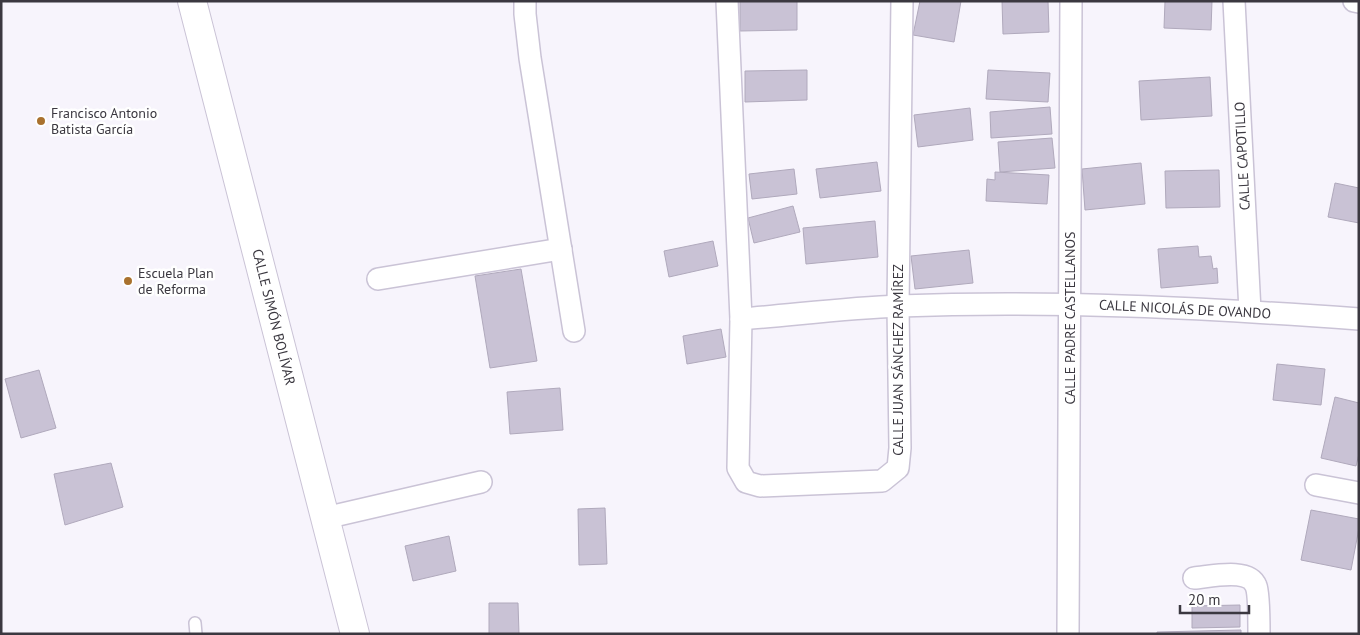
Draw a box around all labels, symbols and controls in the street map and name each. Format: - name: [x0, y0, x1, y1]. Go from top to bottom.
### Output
- street label: CALLE CAPOTILLO: [1230, 101, 1254, 211]
- place label: Francisco Antonio Batista García: [51, 104, 157, 138]
- marker: Francisco Antonio Batista García: [35, 115, 47, 127]
- street label: CALLE PADRE CASTELLANOS: [1061, 231, 1079, 405]
- street label: CALLE SIMÓN BOLÍVAR: [248, 247, 300, 387]
- place label: Escuela Plan de Reforma: [138, 264, 214, 298]
- street label: CALLE JUAN SÁNCHEZ RAMÍREZ: [889, 264, 907, 456]
- marker: Escuela Plan de Reforma: [122, 275, 134, 287]
- street label: CALLE NICOLÁS DE OVANDO: [1099, 296, 1271, 322]
- scale bar: [1180, 582, 1249, 614]
- text: 20 m: [1188, 590, 1221, 609]

